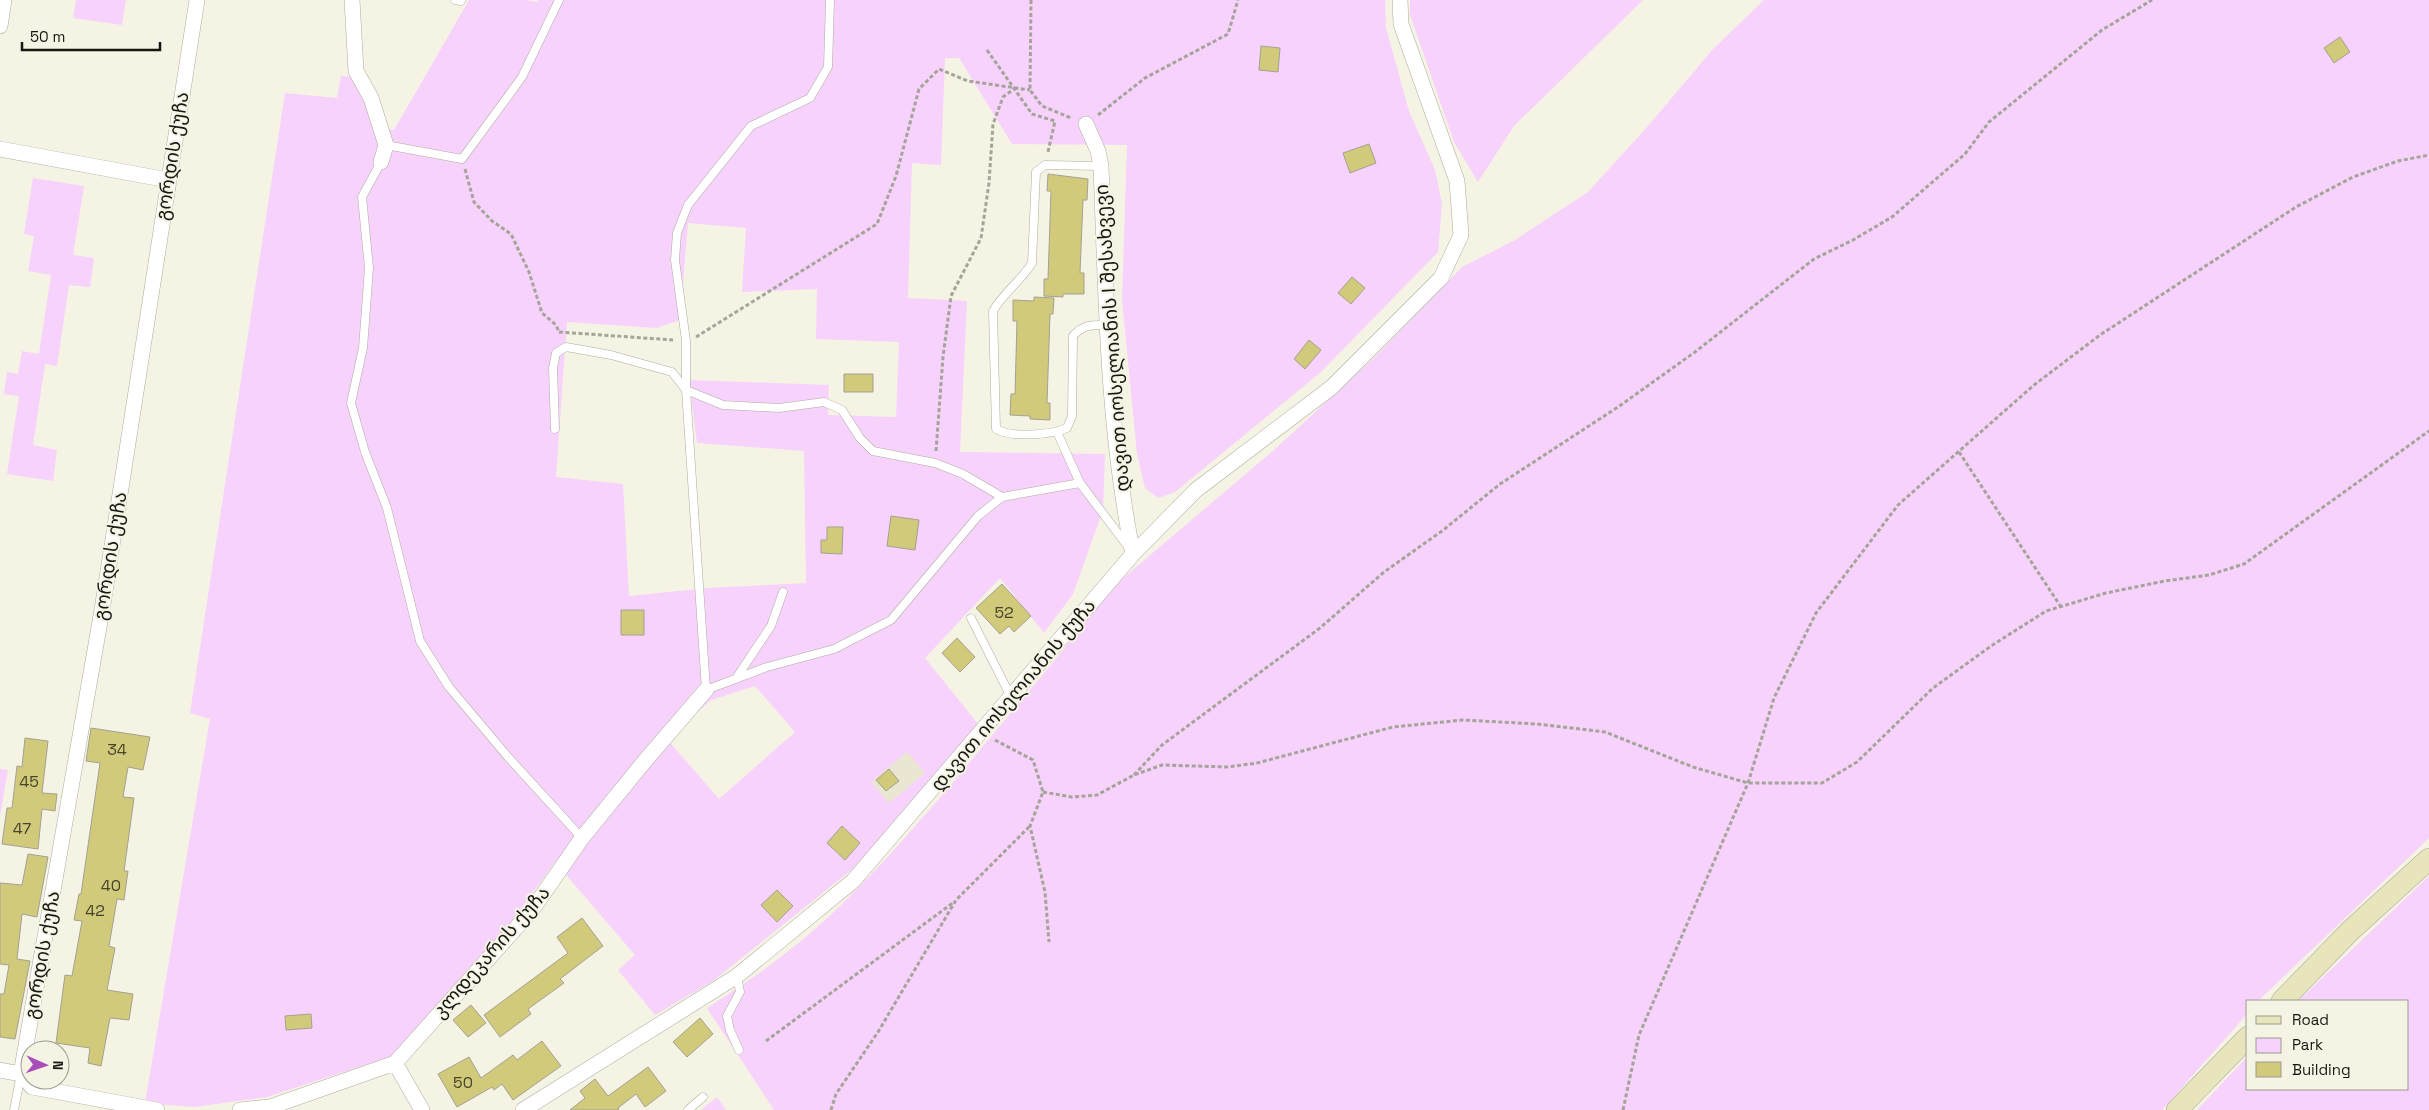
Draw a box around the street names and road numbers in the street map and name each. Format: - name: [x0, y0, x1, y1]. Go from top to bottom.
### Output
- street label: გორდის ქუჩა: [149, 90, 195, 222]
- street label: დავით იოსელიანის I შესახვევი: [1089, 183, 1135, 493]
- street label: გორდის ქუჩა: [87, 490, 133, 622]
- street label: დავით იოსელიანის ქუჩა: [925, 594, 1101, 796]
- street label: კლდეკარის ქუჩა: [427, 881, 555, 1023]
- street label: გორდის ქუჩა: [18, 889, 66, 1021]

